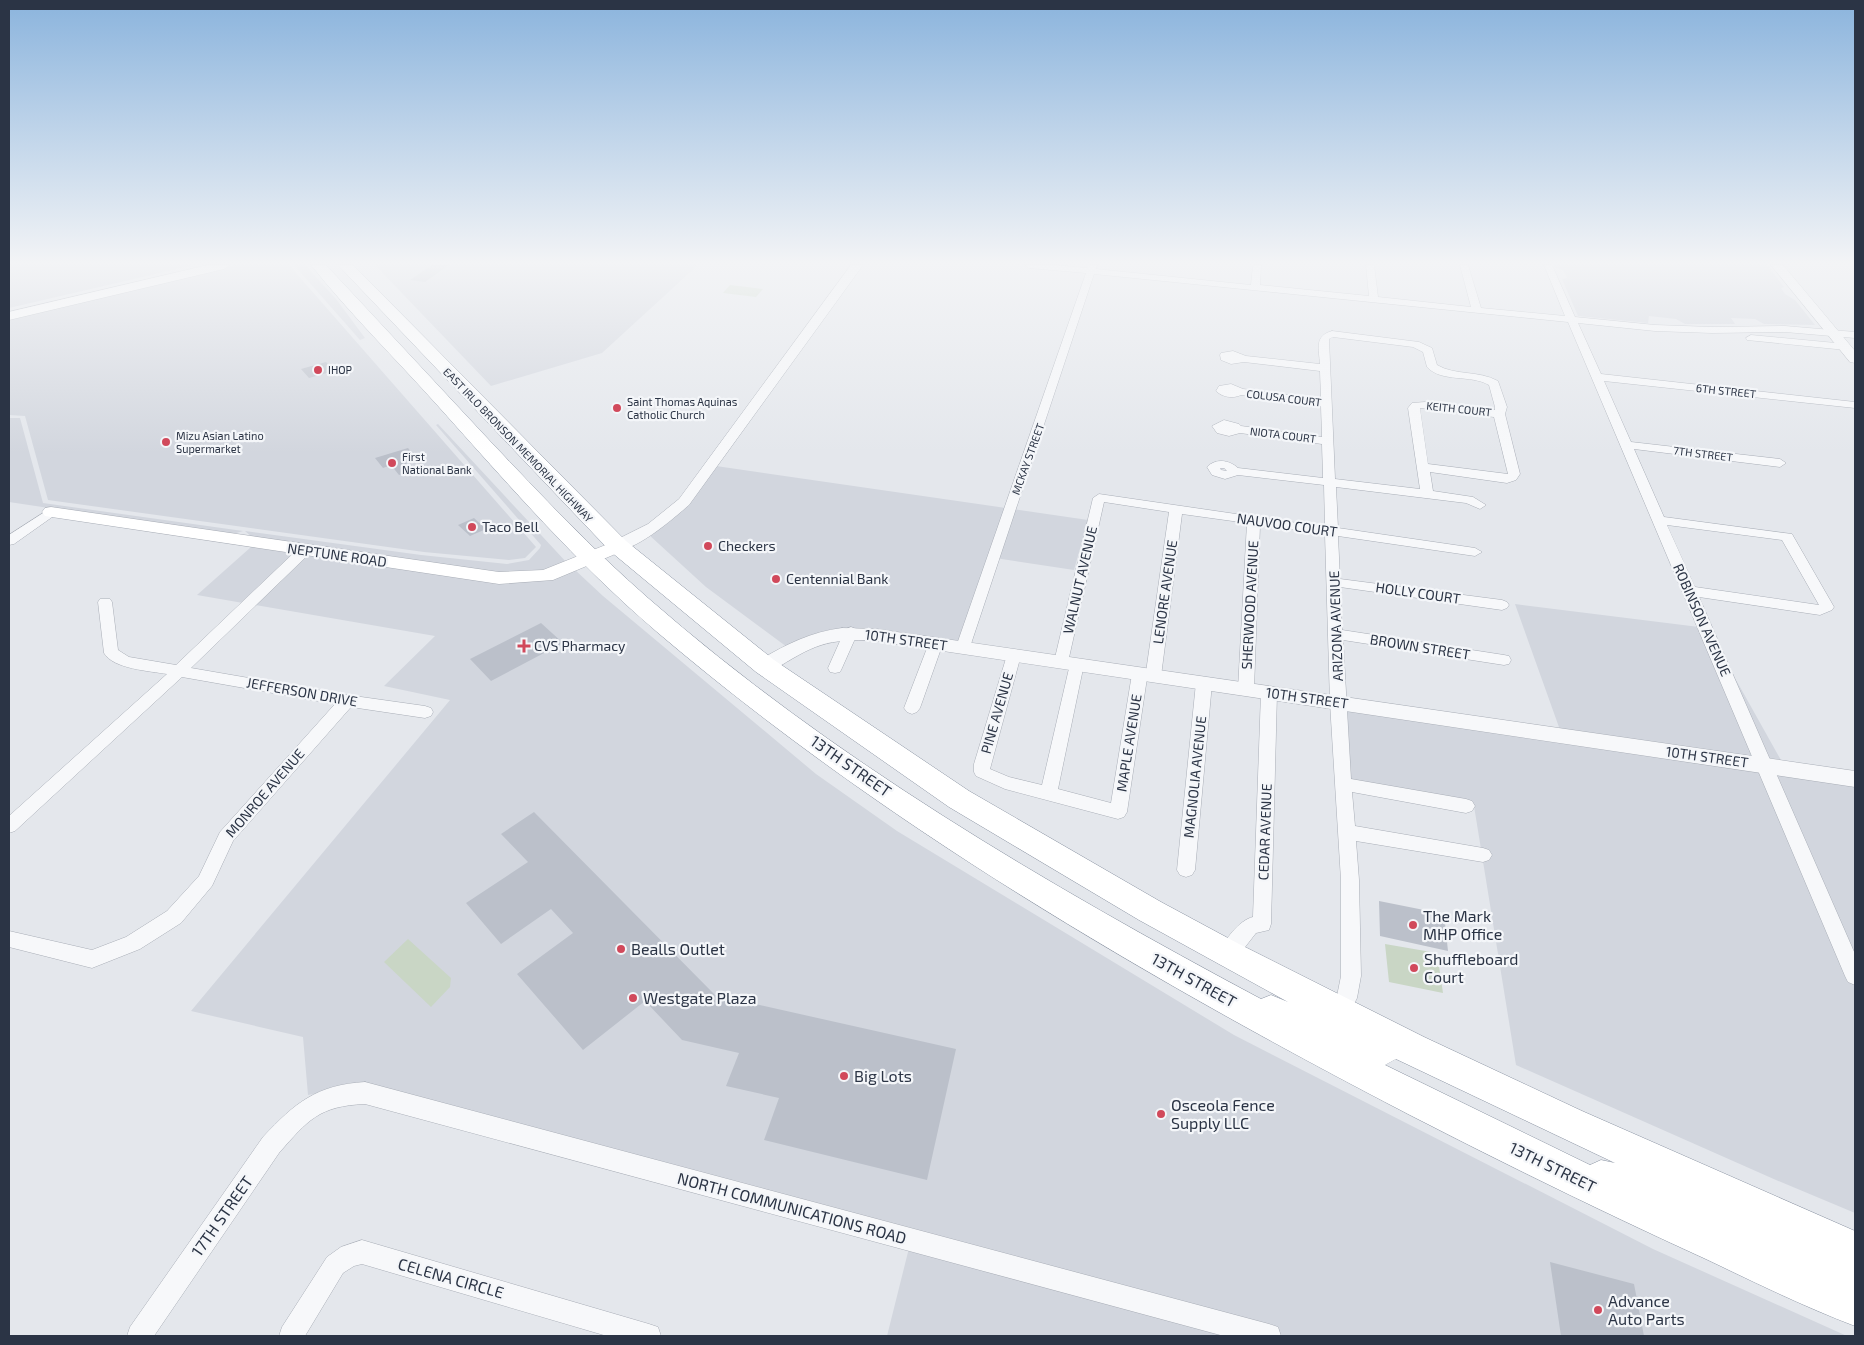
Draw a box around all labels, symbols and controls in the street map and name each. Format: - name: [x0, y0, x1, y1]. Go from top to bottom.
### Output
- place label: IHOP: [328, 363, 352, 376]
- marker: IHOP: [312, 364, 324, 376]
- street label: EAST IRLO BRONSON MEMORIAL HIGHWAY: [441, 365, 596, 525]
- street label: 6TH STREET: [1695, 381, 1757, 400]
- street label: COLUSA COURT: [1246, 386, 1323, 409]
- place label: Saint Thomas Aquinas Catholic Church: [627, 395, 738, 421]
- street label: KEITH COURT: [1426, 399, 1493, 418]
- marker: Saint Thomas Aquinas Catholic Church: [611, 402, 623, 414]
- street label: MCKAY STREET: [1009, 421, 1047, 496]
- street label: NIOTA COURT: [1249, 424, 1317, 445]
- place label: Mizu Asian Latino Supermarket: [176, 429, 264, 455]
- marker: Mizu Asian Latino Supermarket: [160, 436, 172, 448]
- street label: 7TH STREET: [1673, 443, 1734, 464]
- place label: First National Bank: [402, 450, 472, 476]
- marker: First National Bank: [386, 457, 398, 469]
- street label: NAUVOO COURT: [1236, 509, 1338, 540]
- place label: Taco Bell: [482, 518, 540, 535]
- marker: Taco Bell: [466, 521, 478, 533]
- street label: WALNUT AVENUE: [1059, 524, 1100, 636]
- place label: Checkers: [718, 537, 776, 554]
- street label: NEPTUNE ROAD: [286, 539, 388, 570]
- street label: LENORE AVENUE: [1149, 539, 1180, 645]
- marker: Checkers: [702, 540, 714, 552]
- street label: SHERWOOD AVENUE: [1238, 540, 1261, 670]
- street label: ROBINSON AVENUE: [1670, 561, 1735, 679]
- place label: Centennial Bank: [786, 570, 888, 587]
- street label: ARIZONA AVENUE: [1325, 570, 1346, 682]
- marker: Centennial Bank: [770, 573, 782, 585]
- street label: HOLLY COURT: [1374, 578, 1462, 607]
- street label: 10TH STREET: [864, 625, 948, 654]
- street label: BROWN STREET: [1369, 630, 1471, 663]
- place label: CVS Pharmacy: [534, 637, 626, 654]
- marker: CVS Pharmacy: [518, 640, 530, 652]
- street label: PINE AVENUE: [977, 670, 1016, 756]
- street label: JEFFERSON DRIVE: [245, 673, 359, 710]
- street label: 10TH STREET: [1265, 683, 1349, 712]
- street label: MAPLE AVENUE: [1112, 693, 1145, 793]
- street label: MAGNOLIA AVENUE: [1180, 715, 1209, 839]
- street label: 13TH STREET: [807, 731, 895, 800]
- street label: 10TH STREET: [1665, 742, 1749, 771]
- street label: MONROE AVENUE: [222, 745, 308, 840]
- street label: CEDAR AVENUE: [1254, 783, 1275, 881]
- place label: The Mark MHP Office: [1423, 906, 1502, 943]
- marker: The Mark MHP Office: [1407, 919, 1419, 931]
- place label: Bealls Outlet: [631, 939, 725, 958]
- marker: Bealls Outlet: [615, 943, 627, 955]
- street label: 13TH STREET: [1148, 948, 1240, 1011]
- place label: Shuffleboard Court: [1424, 949, 1518, 986]
- marker: Shuffleboard Court: [1408, 962, 1420, 974]
- place label: Westgate Plaza: [643, 988, 757, 1007]
- marker: Westgate Plaza: [627, 992, 639, 1004]
- place label: Big Lots: [854, 1066, 912, 1085]
- marker: Big Lots: [838, 1070, 850, 1082]
- place label: Osceola Fence Supply LLC: [1171, 1095, 1275, 1132]
- marker: Osceola Fence Supply LLC: [1155, 1108, 1167, 1120]
- street label: 13TH STREET: [1507, 1137, 1600, 1196]
- street label: NORTH COMMUNICATIONS ROAD: [676, 1168, 909, 1247]
- street label: 17TH STREET: [187, 1172, 256, 1259]
- street label: CELENA CIRCLE: [396, 1253, 506, 1302]
- place label: Advance Auto Parts: [1608, 1291, 1685, 1328]
- marker: Advance Auto Parts: [1592, 1304, 1604, 1316]

